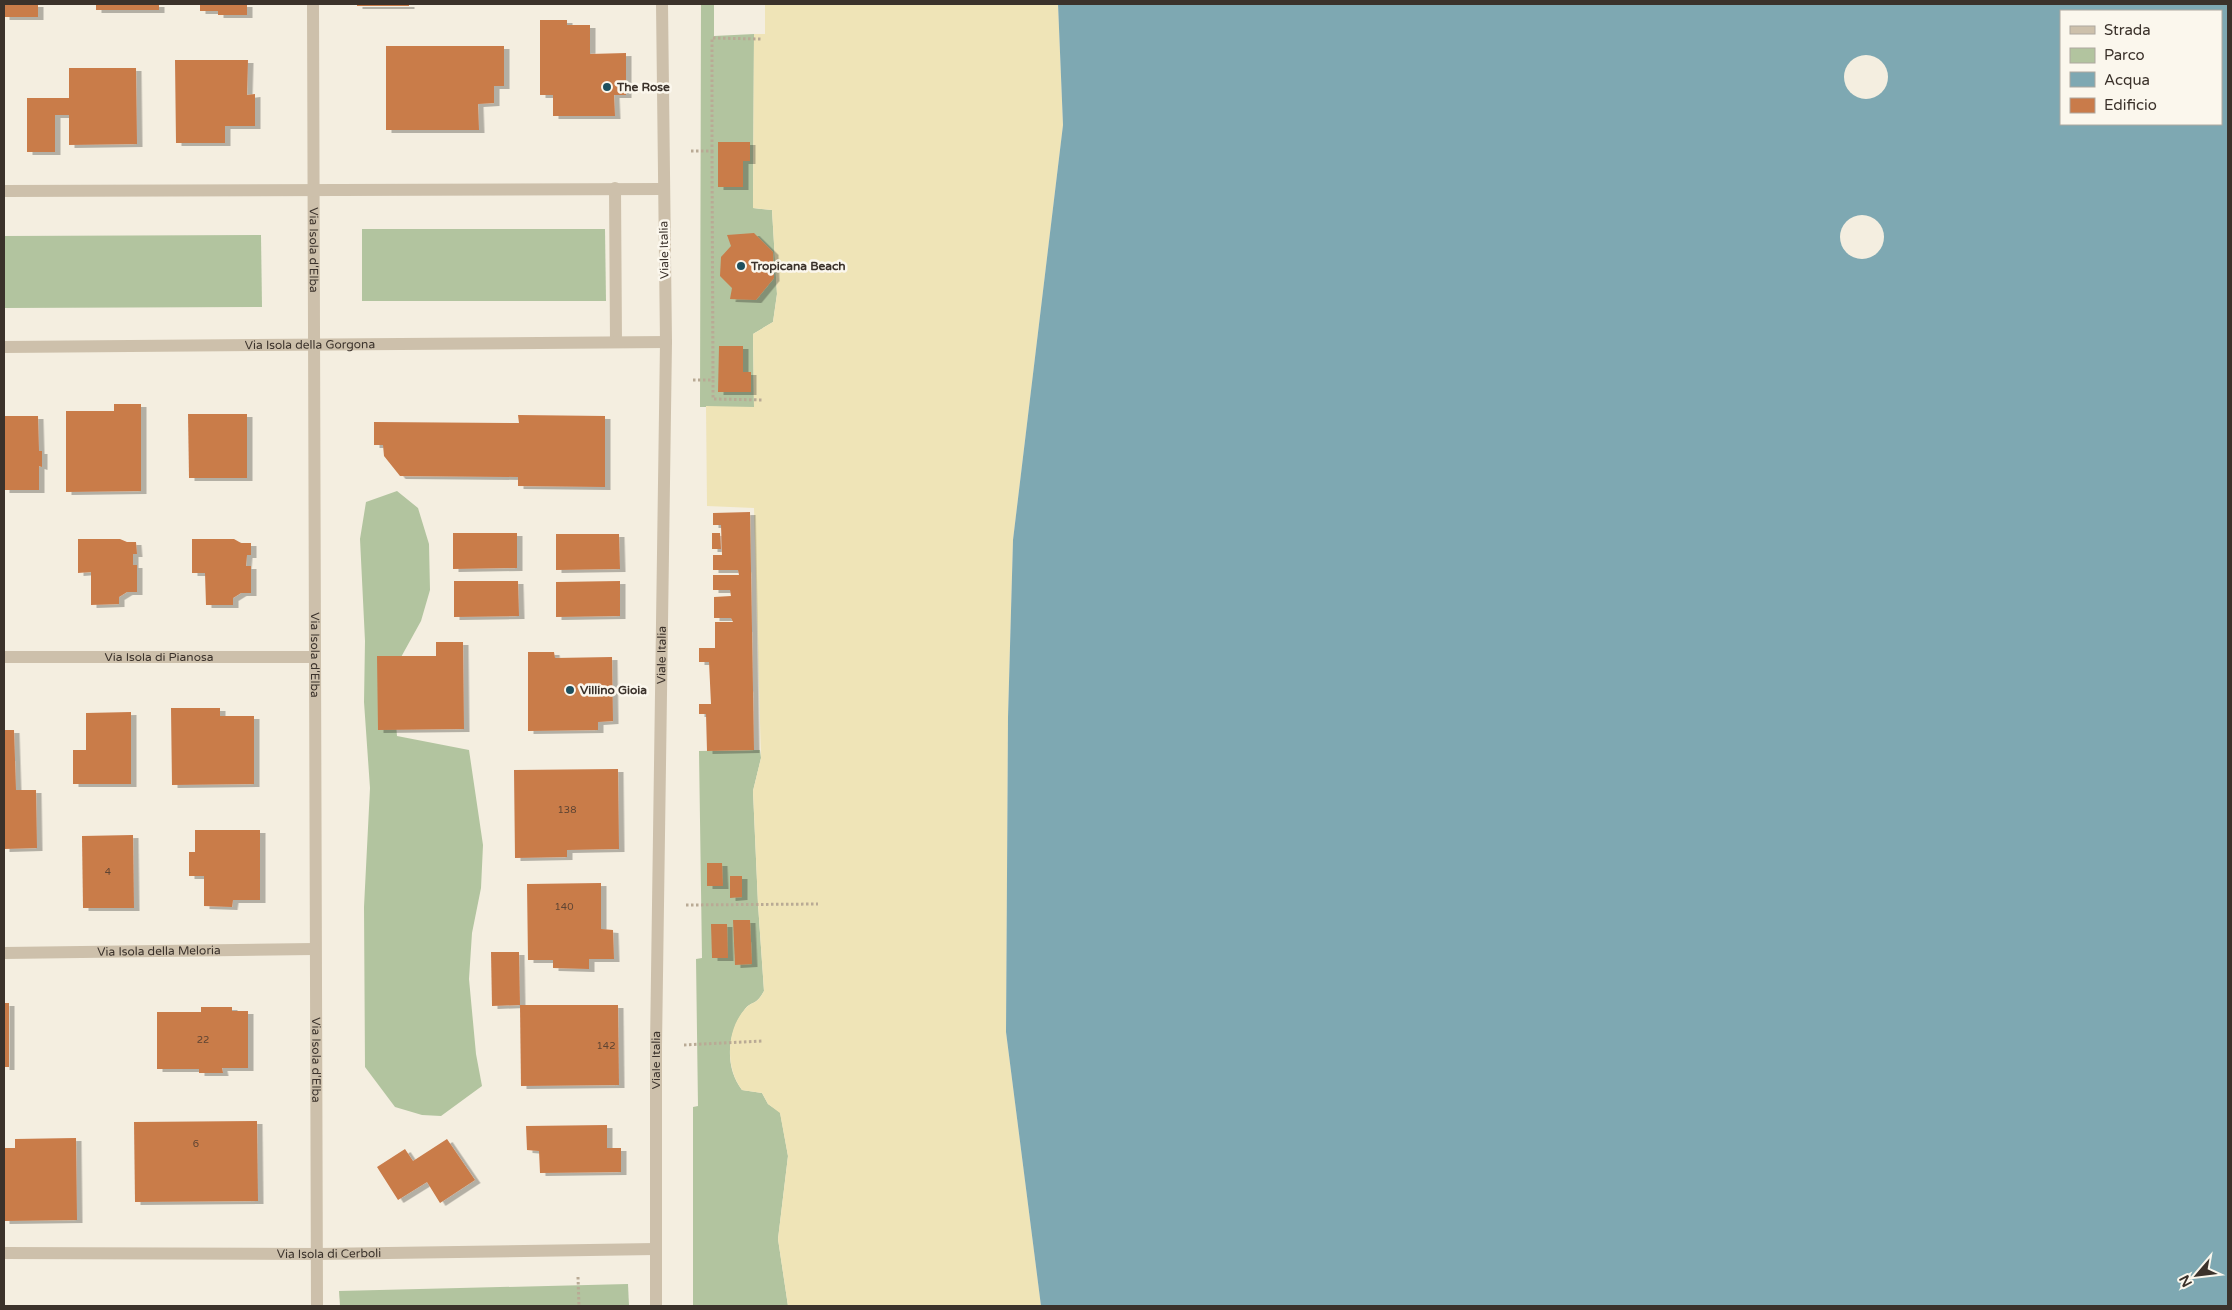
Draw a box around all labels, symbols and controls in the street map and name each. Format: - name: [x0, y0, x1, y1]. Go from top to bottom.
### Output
- legend: [2060, 10, 2222, 125]
- text: Strada: [2104, 21, 2151, 39]
- text: Parco: [2104, 46, 2145, 64]
- text: Acqua: [2104, 71, 2150, 89]
- place label: The Rose: [616, 80, 670, 94]
- marker: The Rose: [601, 81, 613, 93]
- text: Edificio: [2104, 96, 2157, 114]
- street label: Via Isola d'Elba: [307, 207, 321, 293]
- street label: Viale Italia: [656, 221, 672, 279]
- place label: Tropicana Beach: [750, 259, 846, 274]
- marker: Tropicana Beach: [735, 260, 747, 272]
- street label: Via Isola della Gorgona: [245, 337, 375, 352]
- street label: Via Isola d'Elba: [308, 612, 322, 698]
- street label: Viale Italia: [654, 626, 669, 684]
- street label: Via Isola di Pianosa: [105, 650, 213, 664]
- place label: Villino Gioia: [580, 683, 647, 697]
- marker: Villino Gioia: [564, 684, 576, 696]
- house number: 138: [558, 804, 576, 816]
- house number: 4: [105, 866, 111, 878]
- house number: 140: [555, 901, 573, 913]
- street label: Via Isola della Meloria: [97, 943, 221, 959]
- street label: Via Isola d'Elba: [309, 1017, 323, 1103]
- street label: Viale Italia: [649, 1031, 663, 1089]
- house number: 22: [197, 1034, 209, 1046]
- house number: 142: [597, 1040, 615, 1052]
- house number: 6: [193, 1138, 199, 1150]
- street label: Via Isola di Cerboli: [277, 1246, 381, 1261]
- north arrow: [2172, 1250, 2222, 1300]
- text: N: [2176, 1272, 2196, 1290]

